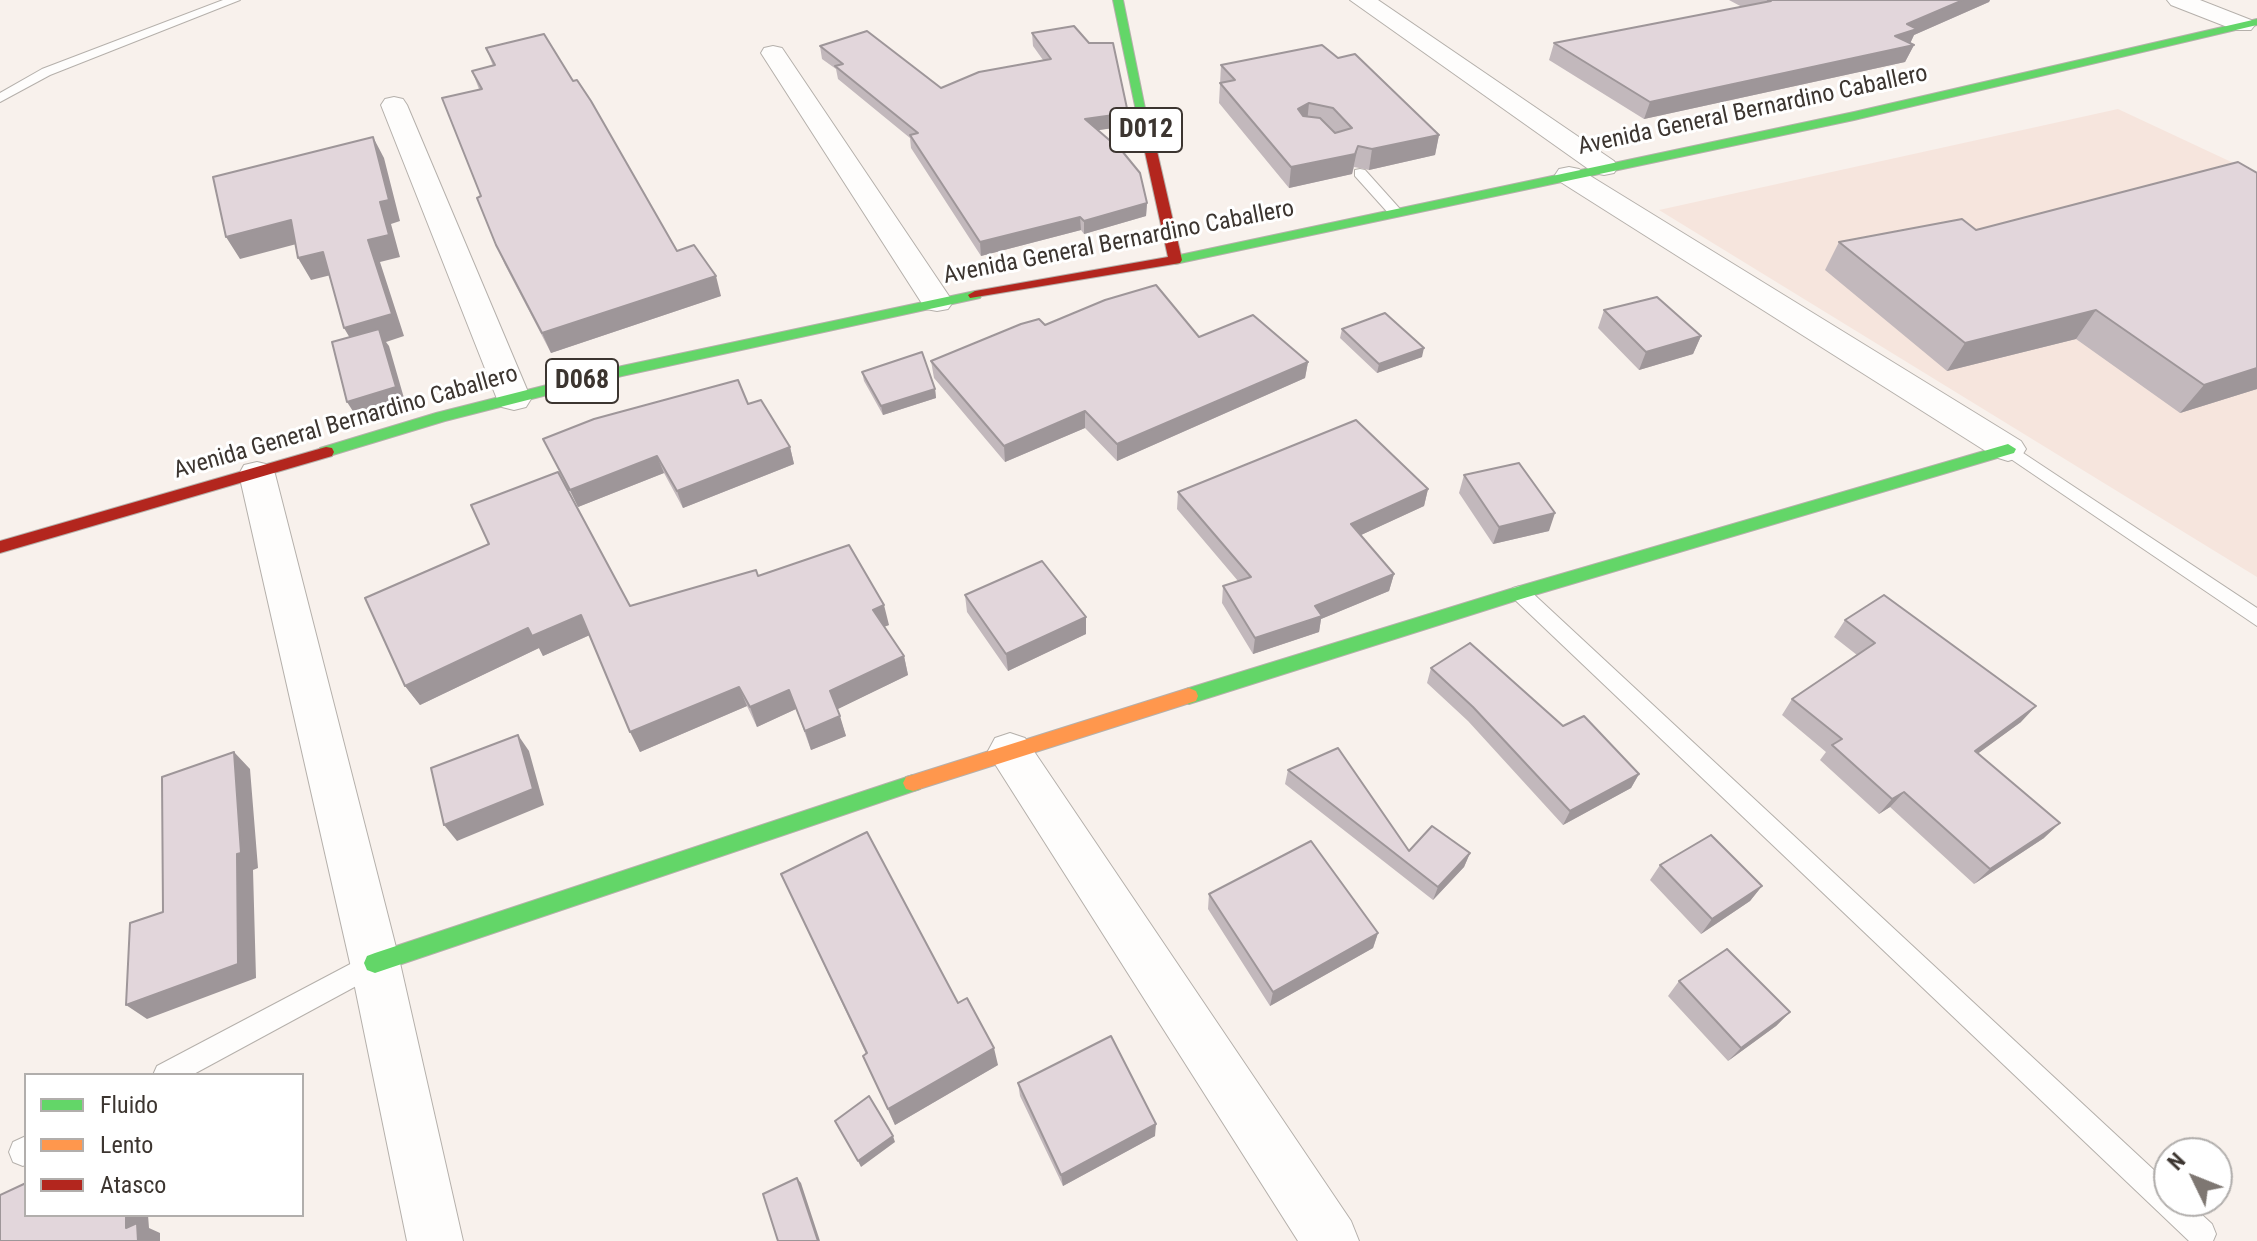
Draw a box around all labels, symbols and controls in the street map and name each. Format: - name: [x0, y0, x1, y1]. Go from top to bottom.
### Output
- street label: Avenida General Bernardino Caballero: [1576, 60, 1930, 162]
- road number: D012: [1110, 108, 1182, 152]
- street label: Avenida General Bernardino Caballero: [941, 195, 1297, 291]
- road number: D068: [546, 359, 618, 403]
- street label: Avenida General Bernardino Caballero: [171, 360, 521, 486]
- legend: [24, 1073, 304, 1217]
- text: Fluido: [100, 1091, 158, 1119]
- text: Lento: [100, 1131, 153, 1159]
- north arrow: [2153, 1137, 2233, 1217]
- text: N: [2163, 1148, 2190, 1175]
- text: Atasco: [100, 1171, 166, 1199]

